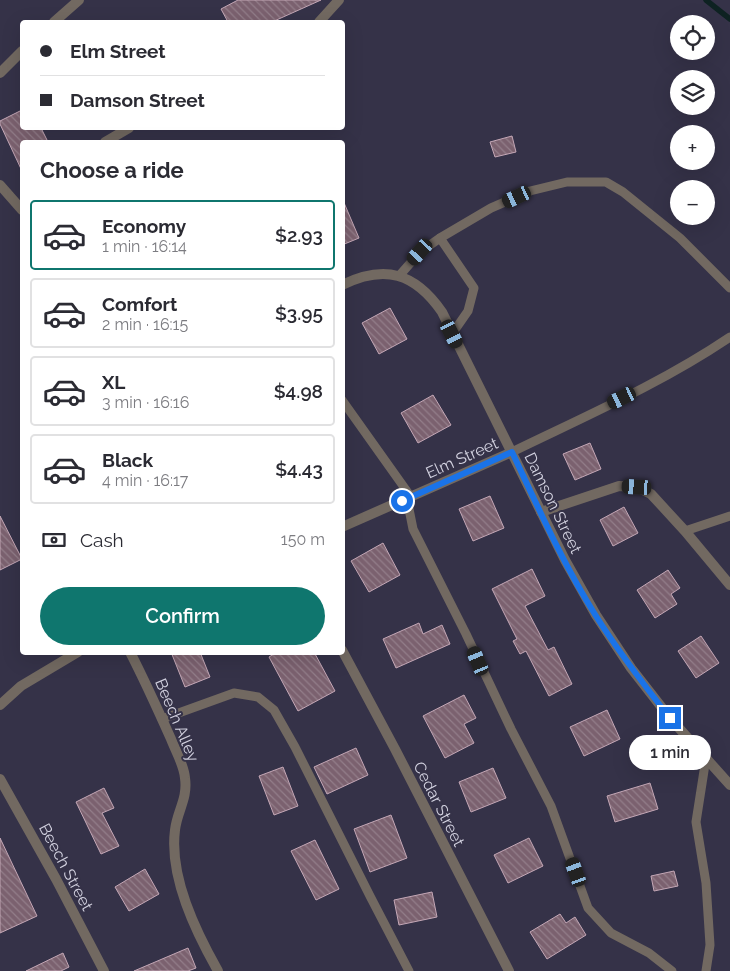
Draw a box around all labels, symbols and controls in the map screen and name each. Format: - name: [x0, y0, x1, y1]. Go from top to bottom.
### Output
- map controls: [670, 15, 715, 225]
- button: locate: [670, 15, 715, 60]
- text: Elm Street: [70, 40, 166, 62]
- button: layers: [670, 70, 715, 115]
- text: Damson Street: [70, 89, 205, 111]
- button: +: [670, 125, 715, 170]
- text: Choose a ride: [40, 157, 184, 183]
- button: −: [670, 180, 715, 225]
- car: [500, 184, 533, 210]
- icon: car: [42, 213, 87, 258]
- text: Economy: [102, 215, 186, 237]
- text: $2.93: [275, 224, 323, 246]
- car: [404, 236, 435, 268]
- text: 1 min · 16:14: [102, 237, 187, 256]
- icon: car: [42, 291, 87, 336]
- text: Comfort: [102, 293, 177, 315]
- text: $3.95: [275, 302, 323, 324]
- text: 2 min · 16:15: [102, 315, 188, 334]
- car: [438, 317, 465, 351]
- icon: car: [42, 369, 87, 414]
- text: XL: [102, 371, 125, 393]
- text: $4.98: [274, 380, 323, 402]
- car: [605, 385, 638, 411]
- text: 3 min · 16:16: [102, 393, 189, 412]
- street label: Elm Street: [423, 433, 502, 482]
- icon: car: [42, 447, 87, 492]
- text: Black: [102, 449, 153, 471]
- street label: Damson Street: [520, 449, 586, 557]
- text: $4.43: [275, 458, 323, 480]
- text: 4 min · 16:17: [102, 471, 188, 490]
- car: [621, 479, 652, 495]
- route start: [391, 490, 413, 512]
- icon: cash: [40, 526, 68, 554]
- text: Cash: [80, 529, 124, 551]
- text: 150 m: [281, 530, 325, 549]
- button: Confirm: [40, 587, 325, 645]
- car: [465, 644, 490, 678]
- street label: Beech Alley: [151, 676, 203, 765]
- route end: [659, 707, 681, 729]
- callout: 1 min: [629, 736, 711, 770]
- text: 1 min: [650, 743, 690, 762]
- street label: Cedar Street: [409, 758, 469, 850]
- street label: Beech Street: [35, 820, 97, 914]
- car: [563, 855, 588, 889]

